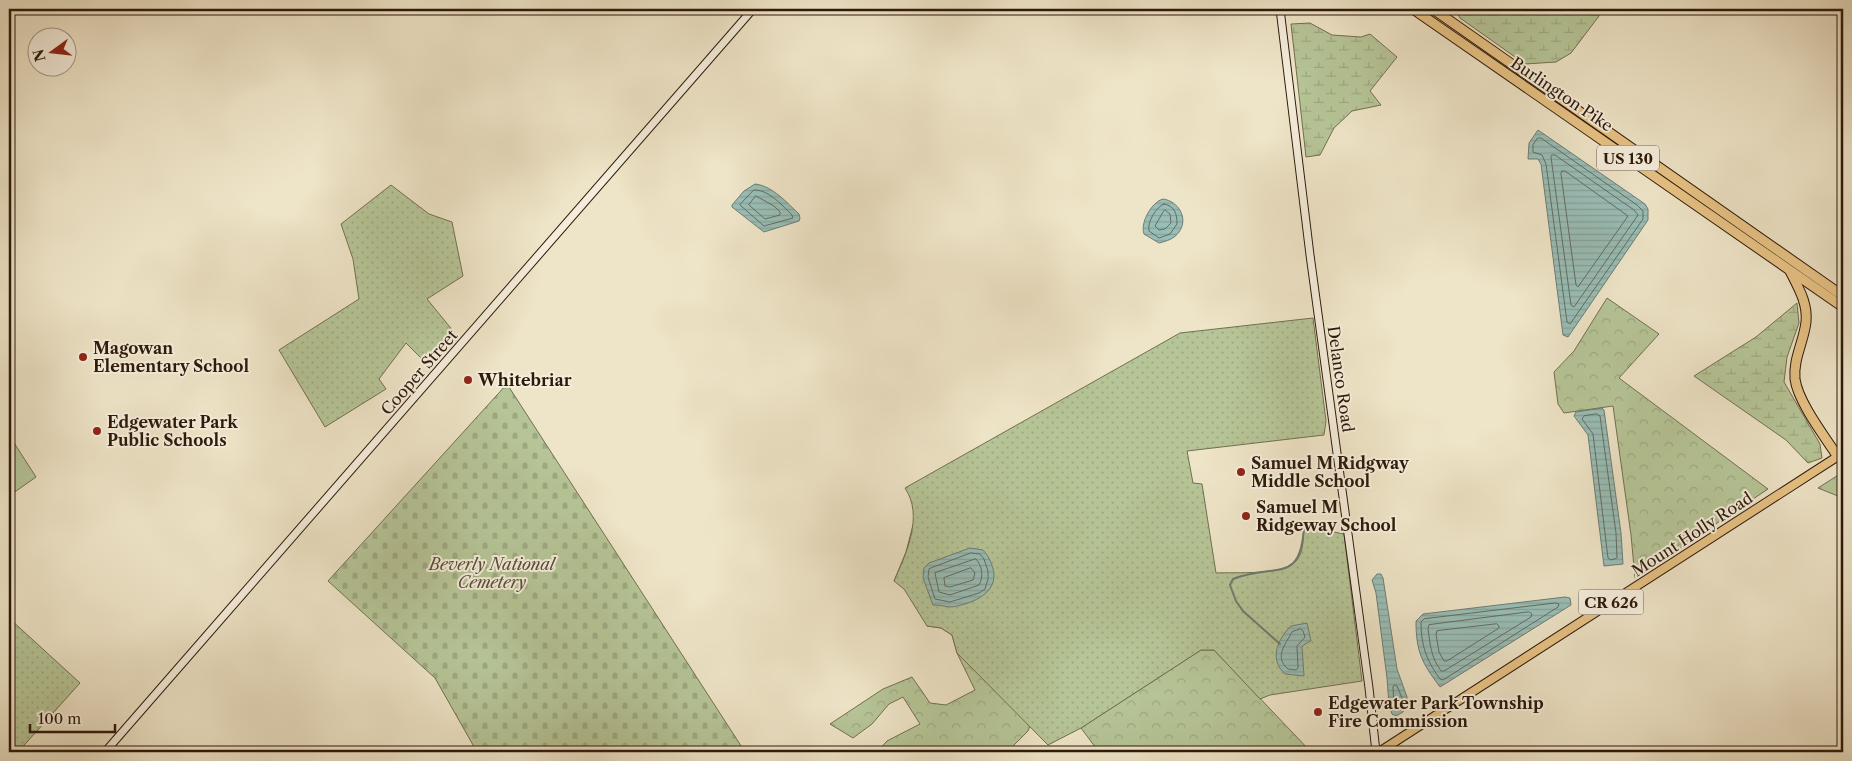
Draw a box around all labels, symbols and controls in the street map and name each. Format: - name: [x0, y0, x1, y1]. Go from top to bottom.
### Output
- north arrow: [28, 28, 78, 78]
- text: N: [29, 47, 50, 64]
- street label: Burlington Pike: [1507, 53, 1617, 135]
- road number: US 130: [1597, 146, 1659, 170]
- street label: Cooper Street: [376, 325, 462, 419]
- street label: Delanco Road: [1324, 325, 1358, 434]
- place label: Magowan Elementary School: [93, 338, 249, 376]
- marker: Magowan Elementary School: [77, 351, 89, 363]
- place label: Whitebriar: [477, 370, 572, 390]
- marker: Whitebriar: [462, 374, 474, 386]
- place label: Edgewater Park Public Schools: [107, 412, 238, 450]
- marker: Edgewater Park Public Schools: [91, 425, 103, 437]
- place label: Samuel M Ridgway Middle School: [1251, 453, 1410, 491]
- marker: Samuel M Ridgway Middle School: [1235, 466, 1247, 478]
- street label: Mount Holly Road: [1628, 487, 1756, 581]
- place label: Samuel M Ridgeway School: [1256, 497, 1397, 535]
- marker: Samuel M Ridgeway School: [1240, 510, 1252, 522]
- park label: Beverly National Cemetery: [427, 554, 557, 592]
- road number: CR 626: [1578, 590, 1644, 614]
- place label: Edgewater Park Township Fire Commission: [1328, 693, 1544, 731]
- scale bar: [30, 701, 115, 733]
- marker: Edgewater Park Township Fire Commission: [1312, 706, 1324, 718]
- text: 100 m: [38, 709, 81, 728]

